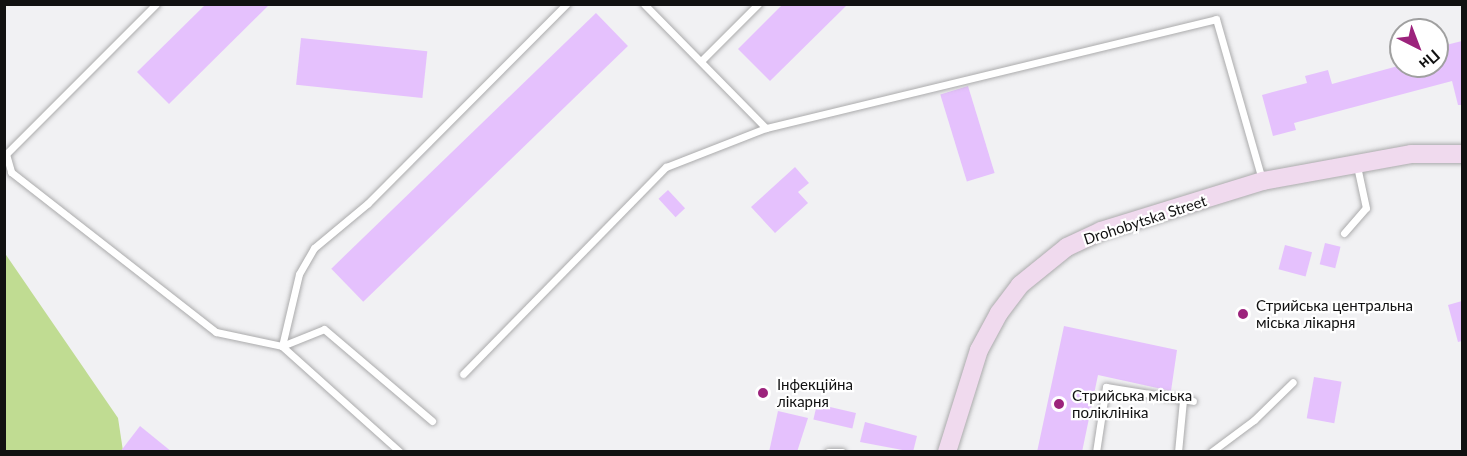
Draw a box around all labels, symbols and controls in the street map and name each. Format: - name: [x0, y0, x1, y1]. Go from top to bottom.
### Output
- north arrow: [1389, 18, 1449, 78]
- text: Пн: [1416, 46, 1444, 74]
- street label: Drohobytska Street: [1081, 192, 1209, 248]
- place label: Стрийська центральна міська лікарня: [1256, 296, 1413, 331]
- marker: Стрийська центральна міська лікарня: [1234, 305, 1252, 323]
- place label: Інфекційна лікарня: [777, 375, 853, 410]
- marker: Інфекційна лікарня: [754, 384, 772, 402]
- place label: Стрийська міська поліклініка: [1072, 386, 1192, 421]
- marker: Стрийська міська поліклініка: [1050, 395, 1068, 413]

